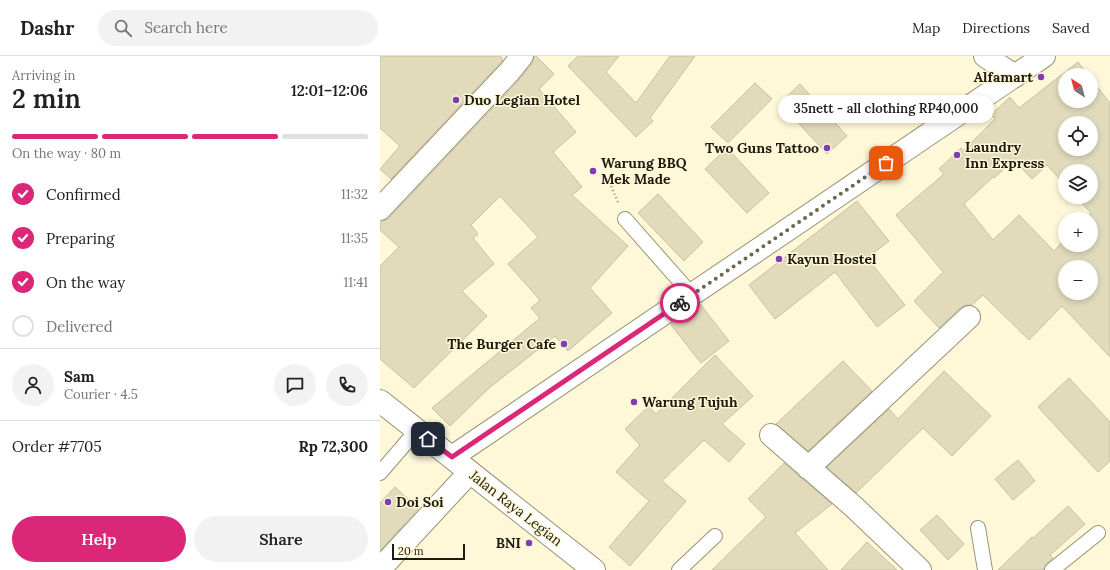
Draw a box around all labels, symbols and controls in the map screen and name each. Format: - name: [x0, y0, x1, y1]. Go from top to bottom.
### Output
- search box: [98, 10, 378, 46]
- text: Dashr: [20, 16, 74, 40]
- icon: search: [112, 17, 134, 39]
- text: Search here: [144, 18, 228, 37]
- text: Map: [912, 19, 940, 37]
- text: Directions: [962, 19, 1030, 37]
- text: Saved: [1052, 19, 1090, 37]
- text: Arriving in: [12, 67, 75, 84]
- place label: Alfamart: [974, 68, 1033, 86]
- north arrow: [1058, 68, 1098, 108]
- map controls: [1058, 68, 1098, 300]
- marker: Alfamart: [1036, 72, 1046, 82]
- text: 12:01–12:06: [291, 81, 368, 100]
- text: 2 min: [12, 82, 81, 115]
- place label: Duo Legian Hotel: [464, 91, 581, 109]
- marker: Duo Legian Hotel: [451, 95, 461, 105]
- callout: 35nett - all clothing RP40,000: [778, 95, 994, 123]
- text: 35nett - all clothing RP40,000: [794, 100, 978, 117]
- button: locate: [1058, 116, 1098, 156]
- place label: Laundry Inn Express: [965, 138, 1045, 172]
- place label: Two Guns Tattoo: [705, 139, 819, 157]
- marker: Two Guns Tattoo: [822, 143, 832, 153]
- text: On the way · 80 m: [12, 145, 121, 162]
- pin: [869, 146, 903, 180]
- marker: Laundry Inn Express: [952, 150, 962, 160]
- icon: bag: [875, 152, 897, 174]
- place label: Warung BBQ Mek Made: [601, 154, 688, 188]
- button: layers: [1058, 164, 1098, 204]
- marker: Warung BBQ Mek Made: [588, 166, 598, 176]
- icon: check: [12, 183, 34, 205]
- text: Confirmed: [46, 185, 121, 204]
- text: 11:32: [341, 186, 368, 203]
- button: +: [1058, 212, 1098, 252]
- icon: check: [12, 227, 34, 249]
- text: Preparing: [46, 229, 114, 248]
- text: 11:35: [341, 230, 368, 247]
- place label: Kayun Hostel: [787, 250, 877, 268]
- marker: Kayun Hostel: [774, 254, 784, 264]
- button: −: [1058, 260, 1098, 300]
- icon: check: [12, 271, 34, 293]
- text: On the way: [46, 273, 125, 292]
- text: 11:41: [344, 274, 368, 291]
- courier: [660, 283, 700, 323]
- icon: bike: [669, 292, 691, 314]
- text: Delivered: [46, 317, 113, 336]
- place label: The Burger Cafe: [447, 335, 556, 353]
- marker: The Burger Cafe: [559, 339, 569, 349]
- button: person: [12, 364, 54, 406]
- button: chat: [274, 364, 316, 406]
- button: phone: [326, 364, 368, 406]
- text: Sam: [64, 367, 95, 386]
- text: Courier · 4.5: [64, 386, 138, 403]
- place label: Warung Tujuh: [642, 393, 738, 411]
- marker: Warung Tujuh: [629, 397, 639, 407]
- pin: [411, 422, 445, 456]
- icon: home: [417, 428, 439, 450]
- text: Order #7705: [12, 437, 102, 456]
- text: Rp 72,300: [299, 437, 368, 456]
- street label: Jalan Raya Legian: [465, 465, 566, 550]
- place label: Doi Soi: [396, 493, 444, 511]
- marker: Doi Soi: [383, 497, 393, 507]
- button: Help: [12, 516, 186, 562]
- button: Share: [194, 516, 368, 562]
- place label: BNI: [496, 534, 521, 552]
- marker: BNI: [524, 538, 534, 548]
- scale bar: [392, 542, 465, 561]
- text: 20 m: [398, 544, 423, 558]

